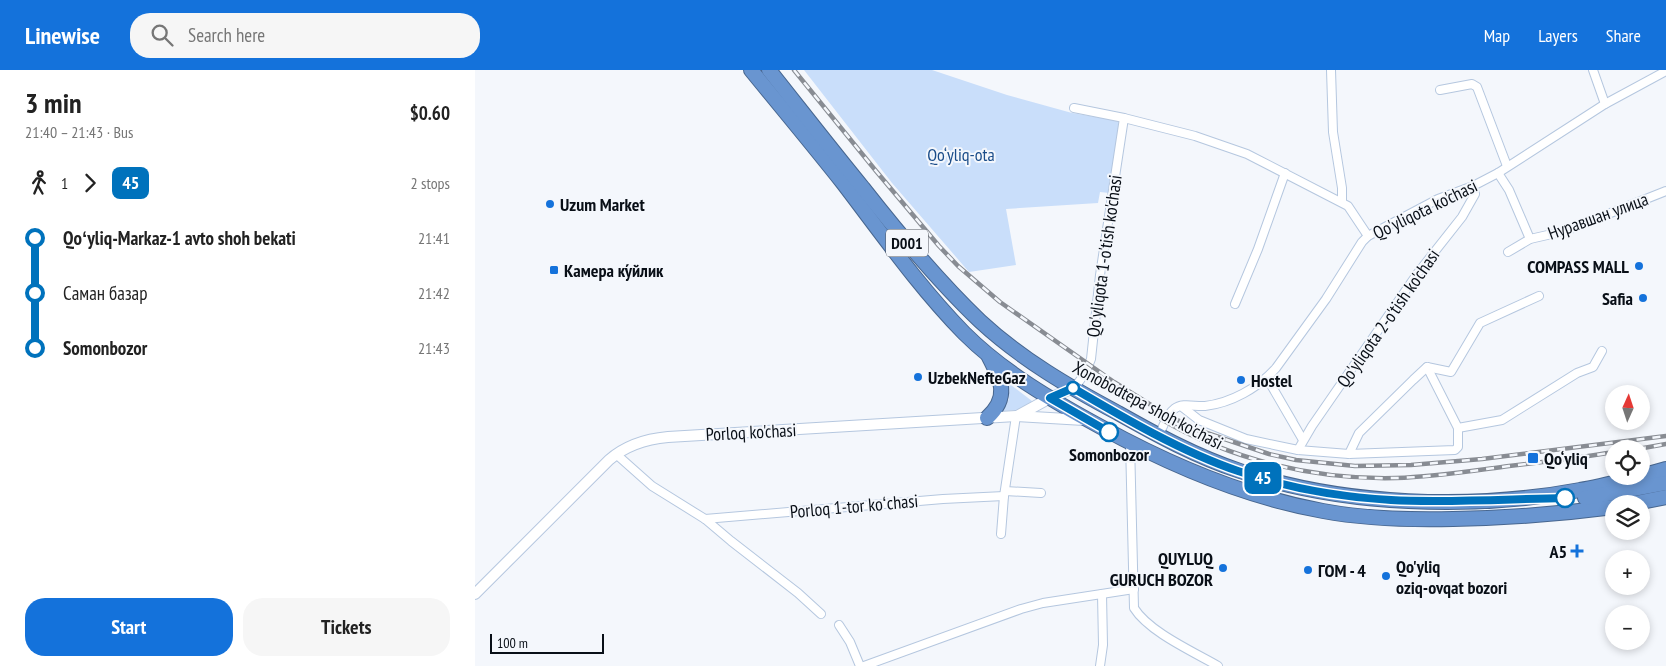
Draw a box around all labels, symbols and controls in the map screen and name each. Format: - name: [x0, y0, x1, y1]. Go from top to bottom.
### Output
- search box: [130, 13, 480, 58]
- text: Linewise: [25, 20, 100, 51]
- icon: search: [148, 21, 176, 49]
- text: Search here: [188, 23, 265, 47]
- text: Map: [1484, 24, 1510, 47]
- text: Layers: [1538, 24, 1578, 47]
- text: Share: [1606, 24, 1641, 47]
- text: 3 min: [25, 84, 82, 121]
- text: $0.60: [410, 101, 450, 125]
- text: 21:40 – 21:43 · Bus: [25, 122, 133, 142]
- park label: Qo‘yliq-ota: [927, 143, 995, 166]
- icon: walk: [25, 169, 53, 197]
- icon: forward: [76, 169, 104, 197]
- text: 45: [122, 171, 139, 194]
- text: 1: [61, 173, 68, 193]
- text: 2 stops: [410, 173, 450, 193]
- street label: Qo'yliqota 1-o'tish ko'chasi: [1081, 173, 1127, 339]
- street label: Qo'yliqota ko'chasi: [1369, 174, 1481, 244]
- street label: Нуравшан улица: [1545, 187, 1651, 245]
- place label: Uzum Market: [560, 193, 645, 216]
- marker: Uzum Market: [544, 198, 556, 210]
- text: Qoʻyliq-Markaz-1 avto shoh bekati: [63, 226, 296, 250]
- text: 21:41: [418, 228, 450, 248]
- road number: D001: [886, 230, 928, 257]
- street label: Qo'yliqota 2-o'tish ko'chasi: [1332, 244, 1444, 392]
- place label: COMPASS MALL: [1527, 255, 1629, 278]
- place label: Камера ку́йлик: [564, 259, 664, 282]
- marker: COMPASS MALL: [1633, 260, 1645, 272]
- marker: Камера ку́йлик: [548, 264, 560, 276]
- text: Саман базар: [63, 281, 147, 305]
- text: 21:42: [418, 283, 450, 303]
- place label: Safia: [1602, 287, 1633, 310]
- marker: Safia: [1637, 292, 1649, 304]
- text: Somonbozor: [63, 336, 147, 360]
- text: 21:43: [418, 338, 450, 358]
- street label: Xonobodtepa shoh ko'chasi: [1069, 356, 1227, 454]
- place label: UzbekNefteGaz: [928, 366, 1026, 389]
- place label: Hostel: [1251, 369, 1293, 392]
- marker: UzbekNefteGaz: [912, 371, 924, 383]
- marker: Hostel: [1235, 374, 1247, 386]
- unlabelled marker: [1066, 381, 1080, 395]
- north arrow: [1605, 385, 1650, 430]
- map controls: [1605, 385, 1650, 650]
- street label: Porloq ko'chasi: [705, 418, 797, 446]
- marker: Somonbozor: [1099, 422, 1119, 442]
- button: locate: [1605, 440, 1650, 485]
- place label: Somonbozor: [1069, 443, 1150, 466]
- place label: Qo‘yliq: [1544, 447, 1588, 470]
- marker: Qo‘yliq: [1526, 451, 1540, 465]
- line badge: 45: [1241, 462, 1285, 494]
- text: 45: [1254, 466, 1272, 489]
- unlabelled marker: [1555, 488, 1575, 508]
- street label: Porloq 1-tor koʻchasi: [789, 489, 919, 523]
- button: layers: [1605, 495, 1650, 540]
- place label: А5: [1548, 540, 1567, 563]
- marker: А5: [1571, 545, 1583, 557]
- place label: QUYLUQ GURUCH BOZOR: [1110, 547, 1214, 591]
- button: +: [1605, 550, 1650, 595]
- place label: Qo'yliq oziq-ovqat bozori: [1396, 555, 1507, 599]
- place label: ГОМ - 4: [1318, 559, 1366, 582]
- marker: QUYLUQ GURUCH BOZOR: [1217, 562, 1229, 574]
- marker: ГОМ - 4: [1302, 564, 1314, 576]
- marker: Qo'yliq oziq-ovqat bozori: [1380, 570, 1392, 582]
- button: Start: [25, 598, 233, 656]
- button: Tickets: [243, 598, 450, 656]
- button: −: [1605, 605, 1650, 650]
- scale bar: [490, 631, 604, 654]
- text: 100 m: [497, 634, 528, 652]

